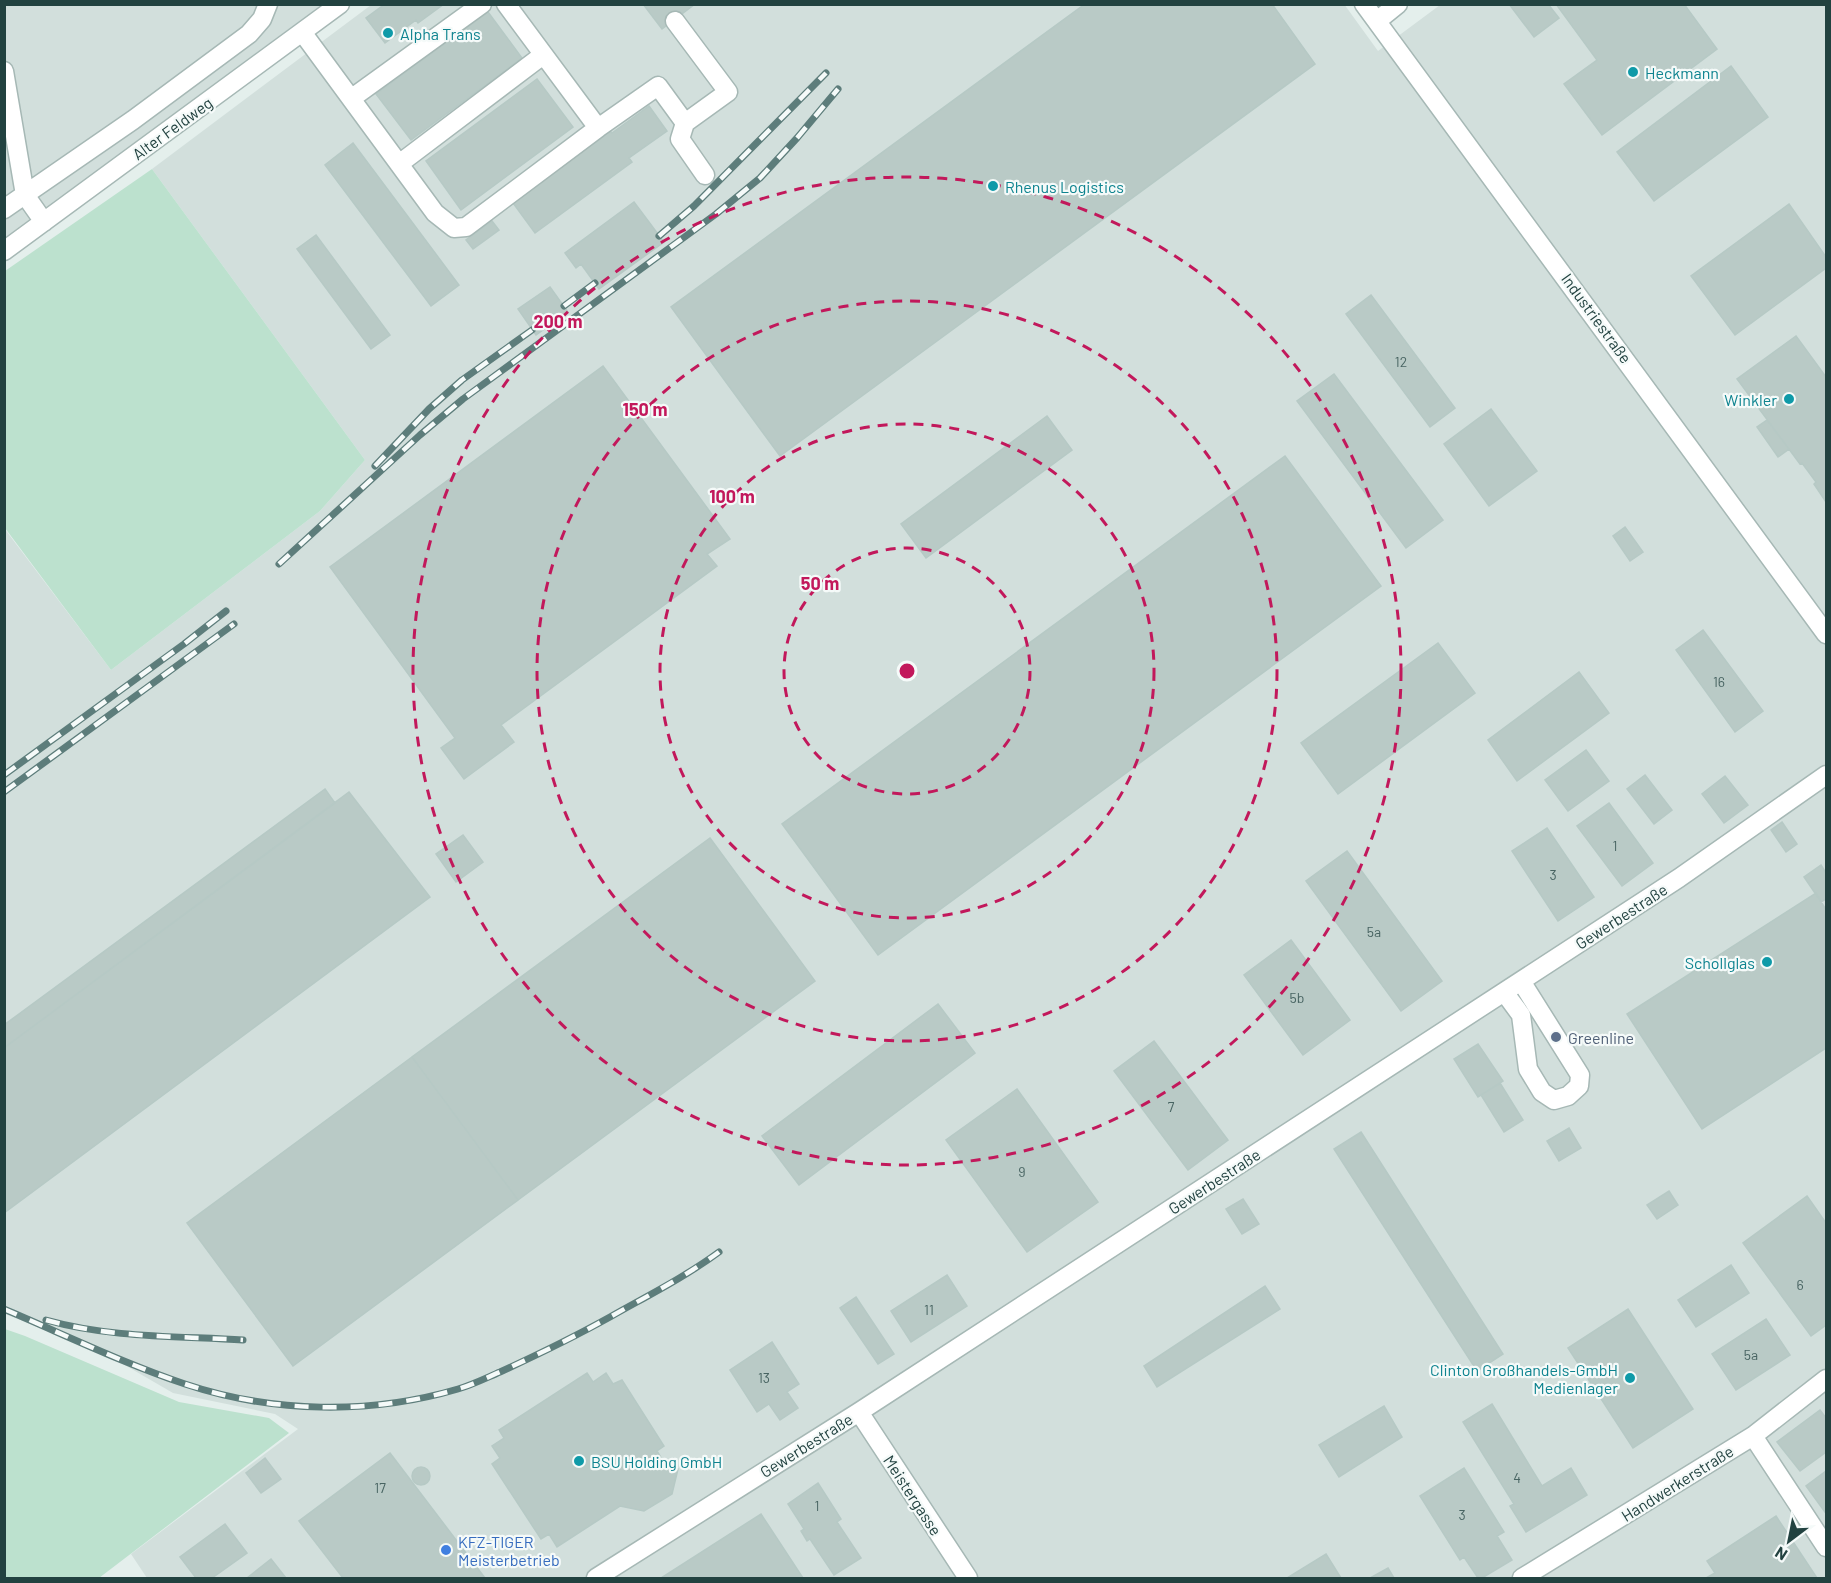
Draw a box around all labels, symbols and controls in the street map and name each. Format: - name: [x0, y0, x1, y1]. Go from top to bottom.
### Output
- place label: Alpha Trans: [400, 24, 481, 43]
- marker: Alpha Trans: [381, 26, 395, 40]
- place label: Heckmann: [1645, 63, 1719, 82]
- marker: Heckmann: [1626, 65, 1640, 79]
- street label: Alter Feldweg: [128, 93, 216, 163]
- place label: Rhenus Logistics: [1005, 177, 1124, 196]
- marker: Rhenus Logistics: [986, 179, 1000, 193]
- street label: Industriestraße: [1558, 269, 1636, 367]
- text: 200 m: [533, 310, 583, 332]
- house number: 12: [1395, 353, 1407, 370]
- place label: Winkler: [1724, 390, 1777, 409]
- marker: Winkler: [1782, 392, 1796, 406]
- text: 150 m: [623, 398, 667, 420]
- text: 100 m: [709, 485, 755, 507]
- text: 50 m: [801, 572, 839, 594]
- centre of rings: [897, 661, 917, 681]
- house number: 16: [1713, 673, 1725, 690]
- house number: 1: [1613, 837, 1617, 854]
- house number: 3: [1549, 866, 1557, 883]
- street label: Gewerbestraße: [1572, 879, 1670, 953]
- house number: 5a: [1367, 923, 1381, 940]
- place label: Schollglas: [1685, 953, 1755, 972]
- marker: Schollglas: [1760, 955, 1774, 969]
- house number: 5b: [1290, 989, 1304, 1006]
- place label: Greenline: [1568, 1028, 1634, 1047]
- marker: Greenline: [1549, 1030, 1563, 1044]
- house number: 7: [1168, 1098, 1175, 1115]
- street label: Gewerbestraße: [1165, 1144, 1263, 1218]
- house number: 9: [1018, 1163, 1026, 1180]
- house number: 6: [1796, 1276, 1804, 1293]
- house number: 11: [924, 1301, 934, 1318]
- house number: 5a: [1744, 1346, 1758, 1363]
- place label: Clinton Großhandels-GmbH Medienlager: [1430, 1360, 1618, 1397]
- house number: 13: [758, 1369, 770, 1386]
- marker: Clinton Großhandels-GmbH Medienlager: [1623, 1371, 1637, 1385]
- street label: Gewerbestraße: [756, 1409, 856, 1481]
- street label: Handwerkerstraße: [1618, 1441, 1736, 1525]
- street label: Meistergasse: [880, 1451, 946, 1539]
- place label: BSU Holding GmbH: [591, 1452, 722, 1471]
- marker: BSU Holding GmbH: [572, 1454, 586, 1468]
- house number: 4: [1513, 1469, 1521, 1486]
- house number: 17: [374, 1479, 386, 1496]
- house number: 1: [815, 1497, 819, 1514]
- house number: 3: [1458, 1506, 1466, 1523]
- north arrow: [1759, 1511, 1819, 1571]
- place label: KFZ-TIGER Meisterbetrieb: [458, 1532, 560, 1569]
- marker: KFZ-TIGER Meisterbetrieb: [439, 1543, 453, 1557]
- text: N: [1771, 1543, 1790, 1565]

